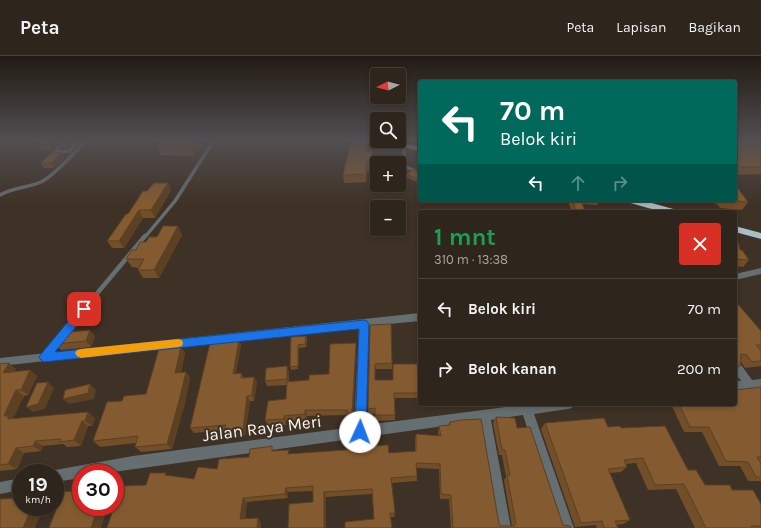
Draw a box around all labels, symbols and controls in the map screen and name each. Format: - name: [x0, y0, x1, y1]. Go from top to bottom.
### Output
- text: Peta: [20, 17, 60, 39]
- text: Peta: [566, 19, 594, 36]
- text: Lapisan: [616, 19, 666, 36]
- text: Bagikan: [688, 19, 741, 36]
- north arrow: [370, 68, 406, 104]
- map controls: [370, 68, 406, 236]
- text: 70 m: [500, 94, 565, 127]
- icon: left: [434, 96, 486, 148]
- button: search: [370, 112, 406, 148]
- text: Belok kiri: [500, 128, 577, 150]
- button: +: [370, 156, 406, 192]
- icon: left: [525, 172, 547, 194]
- icon: ahead: [567, 172, 589, 194]
- icon: right: [609, 172, 631, 194]
- button: −: [370, 200, 406, 236]
- text: 1 mnt: [434, 223, 496, 251]
- button: close: [679, 223, 721, 265]
- text: 310 m · 13:38: [434, 252, 508, 267]
- pin: [67, 292, 101, 326]
- icon: arrive: [73, 298, 95, 320]
- icon: left: [434, 298, 456, 320]
- text: Belok kiri: [468, 300, 536, 318]
- text: 70 m: [687, 300, 721, 318]
- icon: right: [434, 358, 456, 380]
- text: Belok kanan: [468, 360, 557, 378]
- text: 200 m: [677, 360, 721, 378]
- street label: Jalan Raya Meri: [201, 411, 323, 445]
- position arrow: [339, 411, 381, 453]
- speed limit sign: 30: [72, 464, 124, 516]
- text: 19: [28, 473, 48, 496]
- text: km/h: [25, 494, 51, 506]

